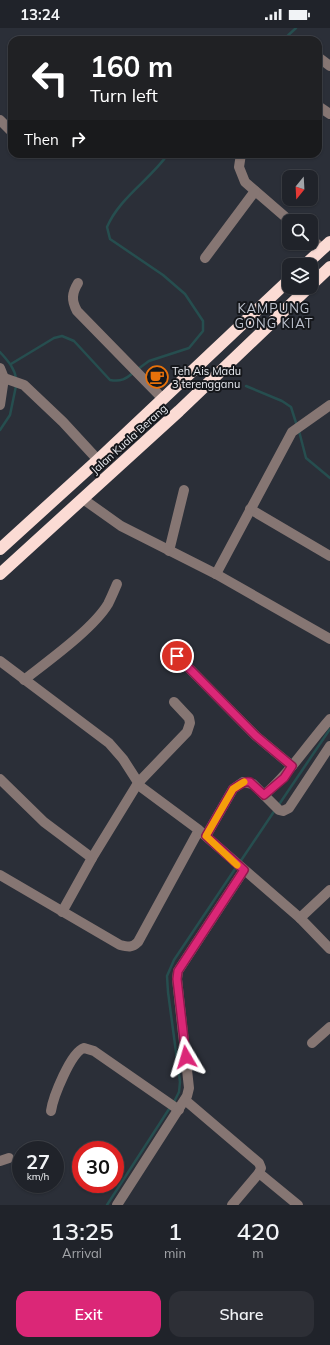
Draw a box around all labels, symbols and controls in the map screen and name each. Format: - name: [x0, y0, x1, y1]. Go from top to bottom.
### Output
- text: 13:24: [20, 5, 60, 24]
- text: 160 m: [90, 49, 173, 84]
- icon: left: [24, 52, 76, 104]
- text: Turn left: [90, 84, 158, 107]
- icon: right: [67, 128, 89, 150]
- text: Then: [24, 130, 59, 149]
- north arrow: [282, 170, 318, 206]
- map controls: [282, 170, 318, 294]
- button: search: [282, 214, 318, 250]
- button: layers: [282, 258, 318, 294]
- district label: KAMPUNG GONG KIAT: [234, 300, 314, 331]
- cafe icon: Teh Ais Madu 3 terengganu: [144, 364, 170, 390]
- place label: Teh Ais Madu 3 terengganu: [172, 364, 241, 391]
- street label: Jalan Kuala Berang: [88, 401, 170, 477]
- pin: [160, 639, 194, 673]
- icon: arrive: [166, 645, 188, 667]
- position arrow: [165, 1036, 207, 1078]
- speed limit sign: 30: [72, 1141, 124, 1193]
- text: 27: [26, 1149, 50, 1174]
- text: km/h: [27, 1170, 49, 1183]
- text: 13:25: [50, 1216, 114, 1246]
- text: 1: [168, 1216, 182, 1246]
- text: 420: [236, 1216, 280, 1246]
- text: Arrival: [62, 1245, 102, 1261]
- text: min: [164, 1245, 186, 1261]
- text: m: [252, 1245, 264, 1261]
- button: Exit: [16, 1291, 161, 1337]
- button: Share: [169, 1291, 314, 1337]

